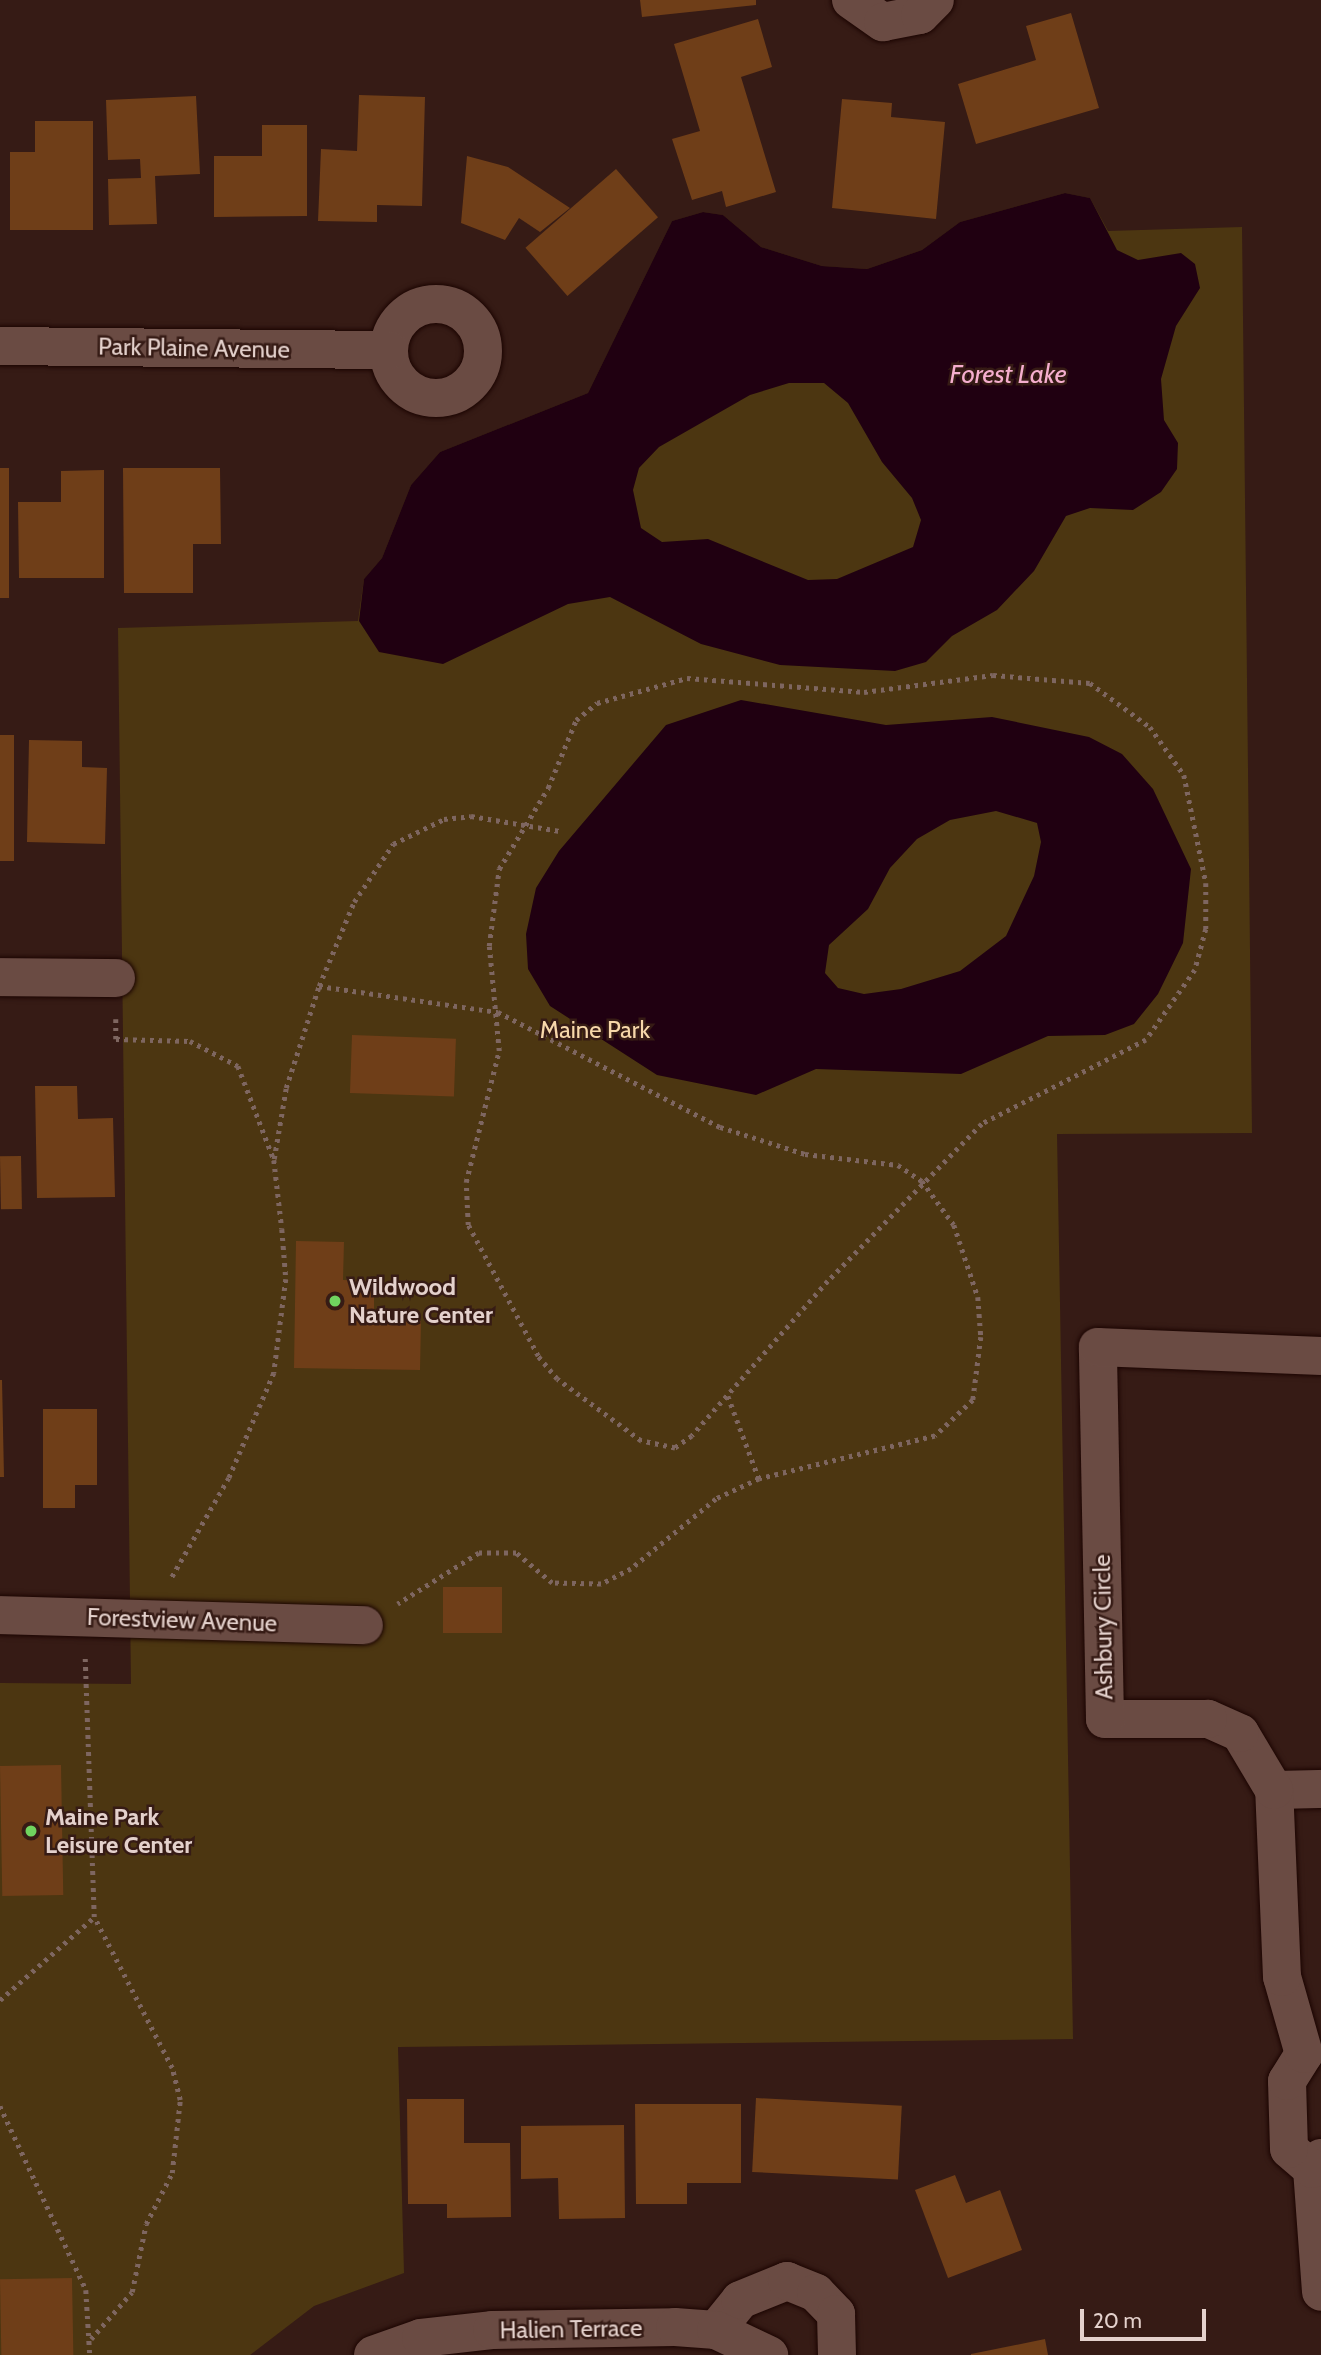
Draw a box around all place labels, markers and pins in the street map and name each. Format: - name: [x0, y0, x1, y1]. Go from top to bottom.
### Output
- place label: Wildwood Nature Center: [349, 1273, 493, 1329]
- marker: Wildwood Nature Center: [327, 1293, 343, 1309]
- place label: Maine Park Leisure Center: [45, 1803, 192, 1859]
- marker: Maine Park Leisure Center: [23, 1823, 39, 1839]

